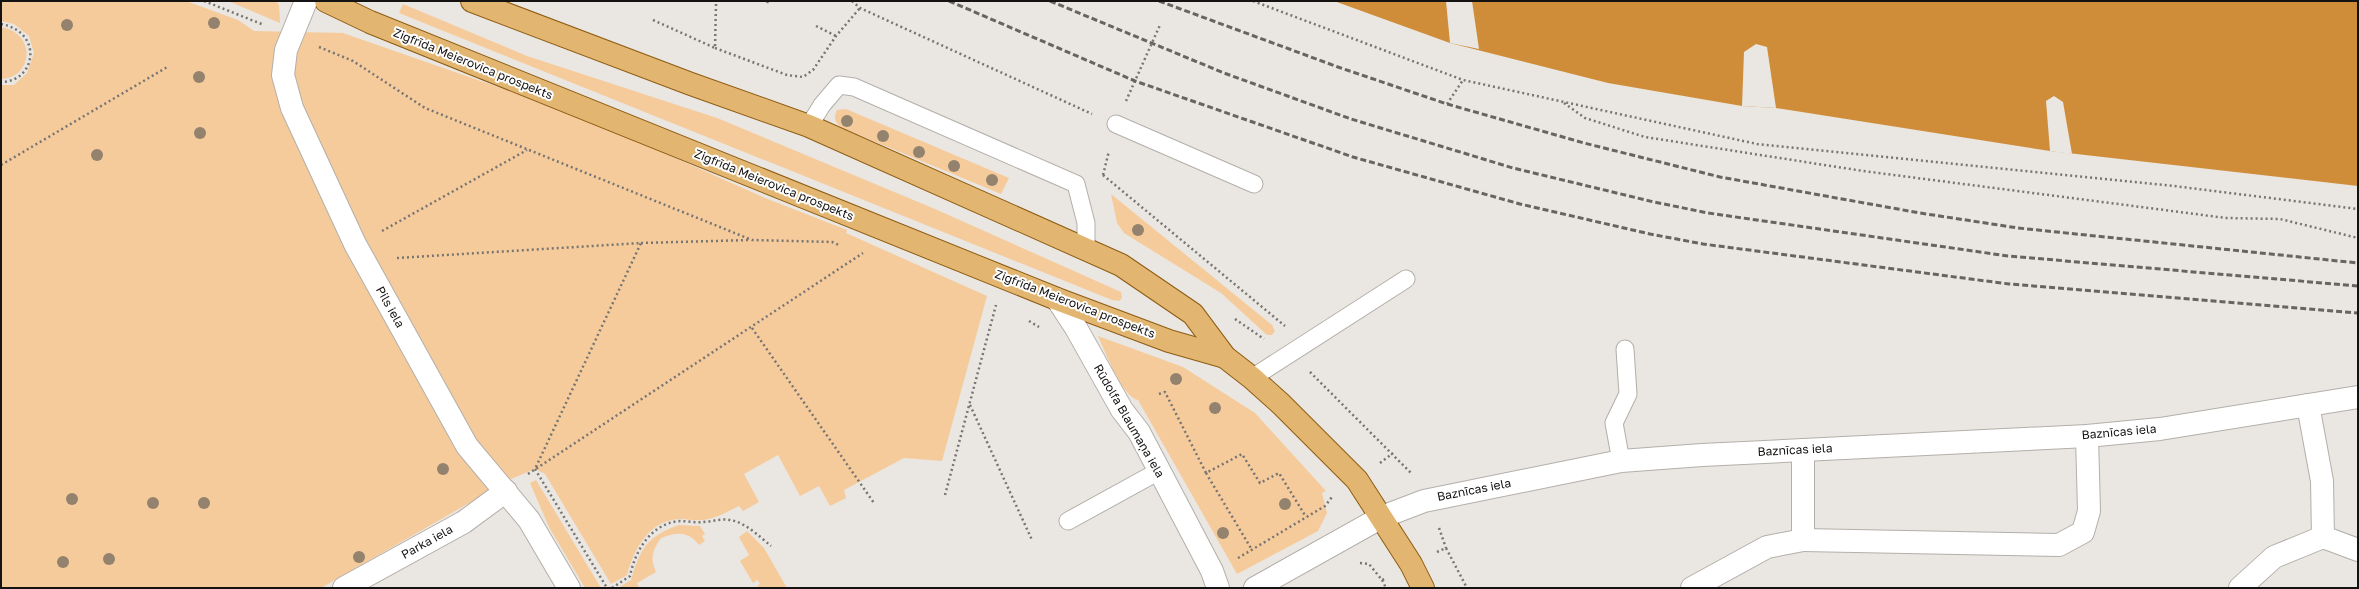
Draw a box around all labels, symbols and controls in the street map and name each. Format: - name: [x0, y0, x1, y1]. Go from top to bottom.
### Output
- street label: Zigfrīda Meierovica prospekts: [391, 25, 555, 102]
- street label: Zigfrīda Meierovica prospekts: [692, 146, 856, 223]
- street label: Zigfrīda Meierovica prospekts: [993, 266, 1157, 341]
- street label: Pils iela: [373, 283, 408, 330]
- street label: Rūdolfa Blaumaņa iela: [1091, 361, 1168, 480]
- street label: Baznīcas iela: [2081, 421, 2157, 442]
- street label: Baznīcas iela: [1757, 440, 1833, 459]
- street label: Baznīcas iela: [1436, 475, 1512, 504]
- street label: Parka iela: [398, 521, 455, 562]

